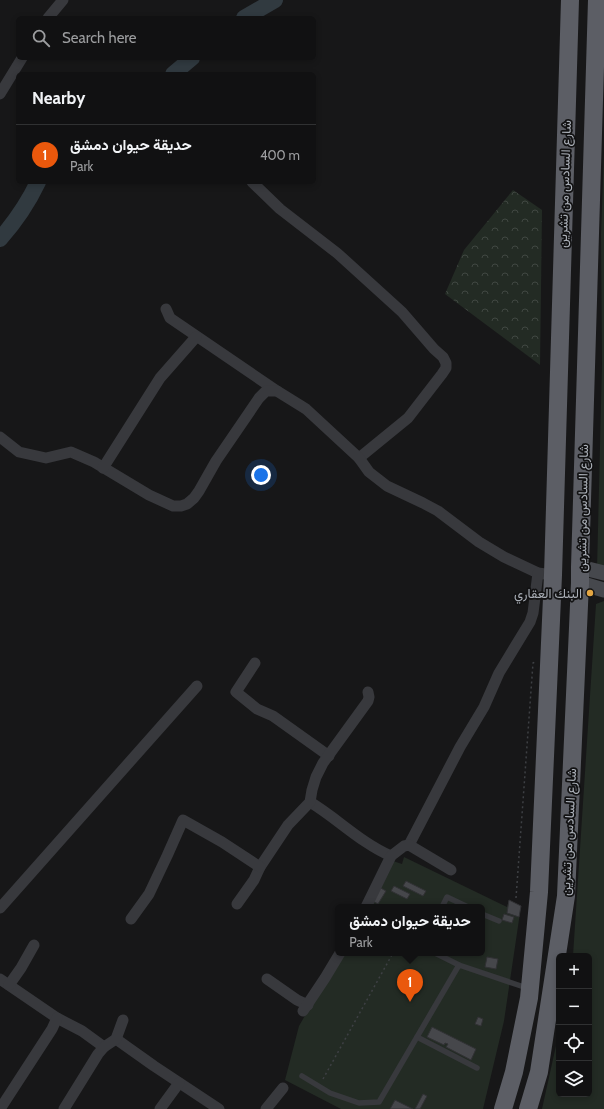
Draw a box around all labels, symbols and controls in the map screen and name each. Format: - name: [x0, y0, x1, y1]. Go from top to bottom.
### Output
- search box: [16, 16, 316, 60]
- icon: search: [30, 27, 52, 49]
- text: Search here: [62, 29, 137, 47]
- text: Nearby: [32, 88, 85, 108]
- street label: شارع السادس من تشرين: [554, 120, 576, 248]
- text: حديقة حيوان دمشق: [70, 136, 192, 154]
- text: 1: [43, 147, 47, 163]
- text: 400 m: [260, 147, 300, 163]
- text: Park: [70, 158, 93, 174]
- street label: شارع السادس من تشرين: [573, 444, 593, 572]
- your location: [251, 465, 271, 485]
- place label: البنك العقاري: [514, 585, 582, 604]
- marker: البنك العقاري: [585, 588, 595, 598]
- street label: شارع السادس من تشرين: [557, 768, 581, 896]
- popup: [335, 904, 485, 956]
- text: حديقة حيوان دمشق: [349, 912, 471, 930]
- text: Park: [349, 934, 373, 950]
- map controls: [556, 953, 592, 1097]
- button: +: [556, 953, 592, 989]
- pin: 1: [397, 969, 423, 1002]
- button: −: [556, 989, 592, 1025]
- button: locate: [556, 1025, 592, 1061]
- button: layers: [556, 1061, 592, 1097]

